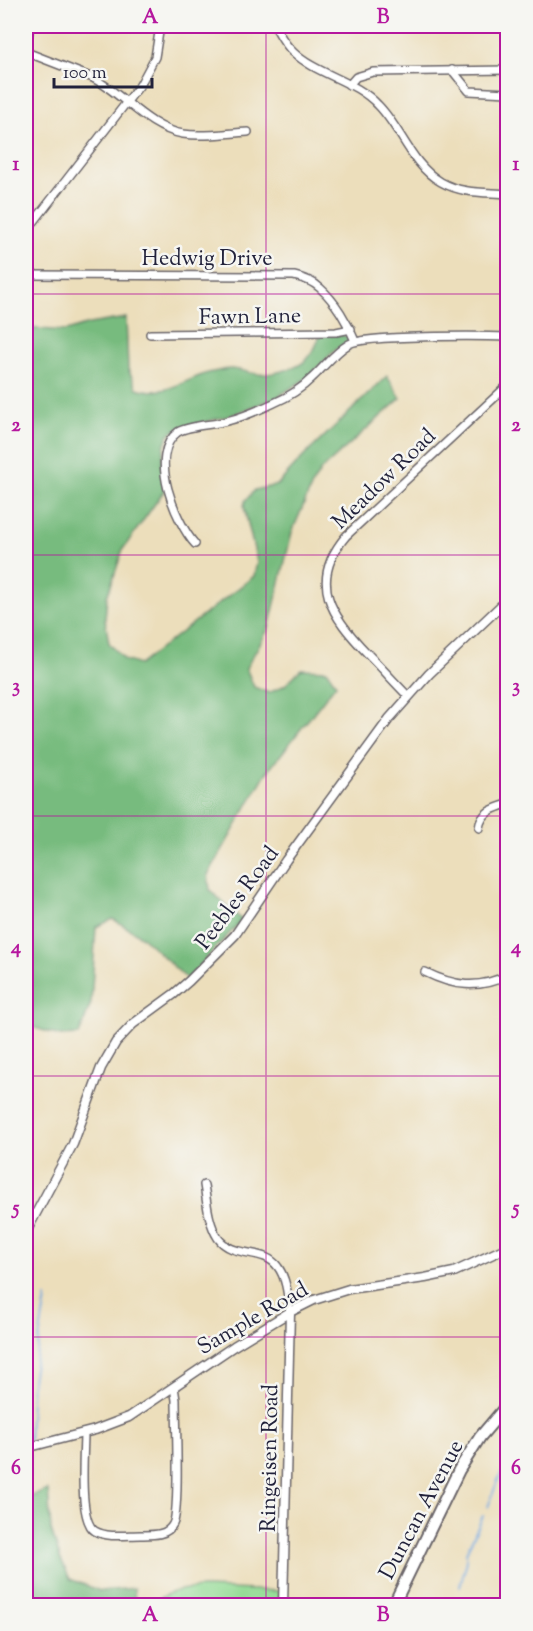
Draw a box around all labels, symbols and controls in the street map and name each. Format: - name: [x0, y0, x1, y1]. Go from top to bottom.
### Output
- text: A: [142, 4, 159, 33]
- text: B: [377, 4, 390, 33]
- scale bar: [54, 51, 152, 89]
- text: 100 m: [63, 61, 107, 87]
- text: 1: [13, 151, 20, 180]
- text: 1: [513, 151, 520, 180]
- street label: Hedwig Drive: [142, 244, 272, 276]
- street label: Fawn Lane: [199, 301, 301, 335]
- text: 2: [11, 412, 21, 441]
- text: 2: [511, 412, 521, 441]
- street label: Meadow Road: [326, 422, 444, 538]
- text: 3: [12, 673, 20, 702]
- text: 3: [512, 673, 520, 702]
- street label: Peebles Road: [189, 840, 288, 957]
- text: 4: [10, 934, 21, 963]
- text: 4: [510, 934, 521, 963]
- text: 5: [11, 1195, 20, 1224]
- text: 5: [511, 1195, 520, 1224]
- street label: Sample Road: [192, 1275, 315, 1364]
- street label: Ringeisen Road: [254, 1384, 288, 1532]
- street label: Duncan Avenue: [372, 1435, 473, 1586]
- text: 6: [11, 1455, 21, 1484]
- text: 6: [511, 1455, 521, 1484]
- text: A: [142, 1602, 159, 1631]
- text: B: [377, 1602, 390, 1631]

